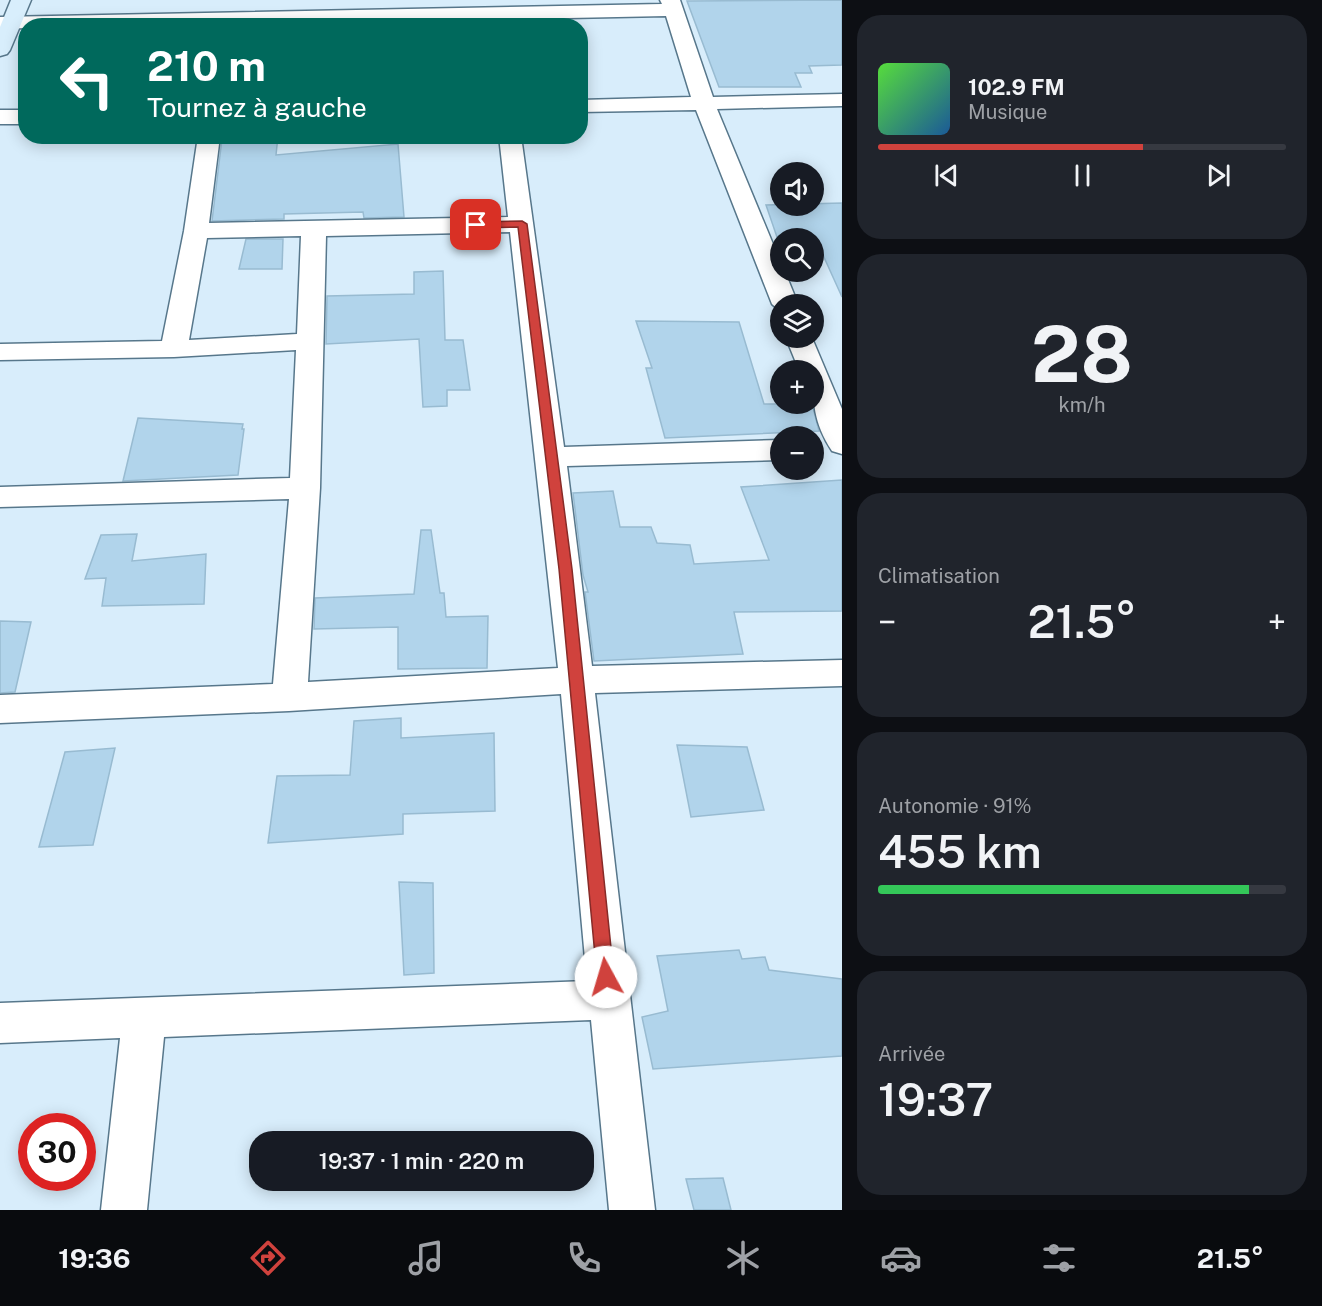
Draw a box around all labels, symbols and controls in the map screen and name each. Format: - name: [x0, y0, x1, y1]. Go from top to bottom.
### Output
- text: 210 m: [147, 41, 266, 90]
- icon: left: [48, 42, 126, 120]
- text: 102.9 FM: [968, 74, 1065, 100]
- text: Tournez à gauche: [147, 91, 367, 123]
- text: Musique: [968, 100, 1047, 124]
- icon: previous: [930, 159, 963, 192]
- icon: pause: [1066, 159, 1099, 192]
- icon: next: [1202, 159, 1235, 192]
- map controls: [770, 162, 824, 480]
- button: sound: [770, 162, 824, 216]
- pin: [450, 199, 501, 250]
- icon: arrive: [459, 208, 492, 241]
- button: search: [770, 228, 824, 282]
- button: layers: [770, 294, 824, 348]
- text: 28: [1031, 308, 1133, 400]
- button: +: [770, 360, 824, 414]
- text: km/h: [1058, 393, 1106, 417]
- button: −: [770, 426, 824, 480]
- text: Climatisation: [878, 564, 1000, 588]
- text: 21.5°: [1028, 595, 1136, 648]
- text: −: [878, 603, 896, 641]
- text: +: [1268, 603, 1286, 641]
- text: Autonomie · 91%: [878, 794, 1032, 818]
- text: 455 km: [878, 825, 1042, 878]
- position arrow: [574, 945, 638, 1009]
- text: Arrivée: [878, 1042, 945, 1066]
- text: 19:37: [878, 1073, 993, 1126]
- speed limit sign: 30: [18, 1113, 96, 1191]
- text: 19:37 · 1 min · 220 m: [319, 1148, 524, 1174]
- icon: directions: [247, 1237, 289, 1279]
- icon: music: [405, 1237, 447, 1279]
- icon: phone: [563, 1237, 605, 1279]
- icon: climate: [722, 1237, 764, 1279]
- icon: car: [880, 1237, 922, 1279]
- icon: filters: [1038, 1237, 1080, 1279]
- text: 19:36: [58, 1242, 131, 1274]
- text: 21.5°: [1197, 1242, 1264, 1274]

